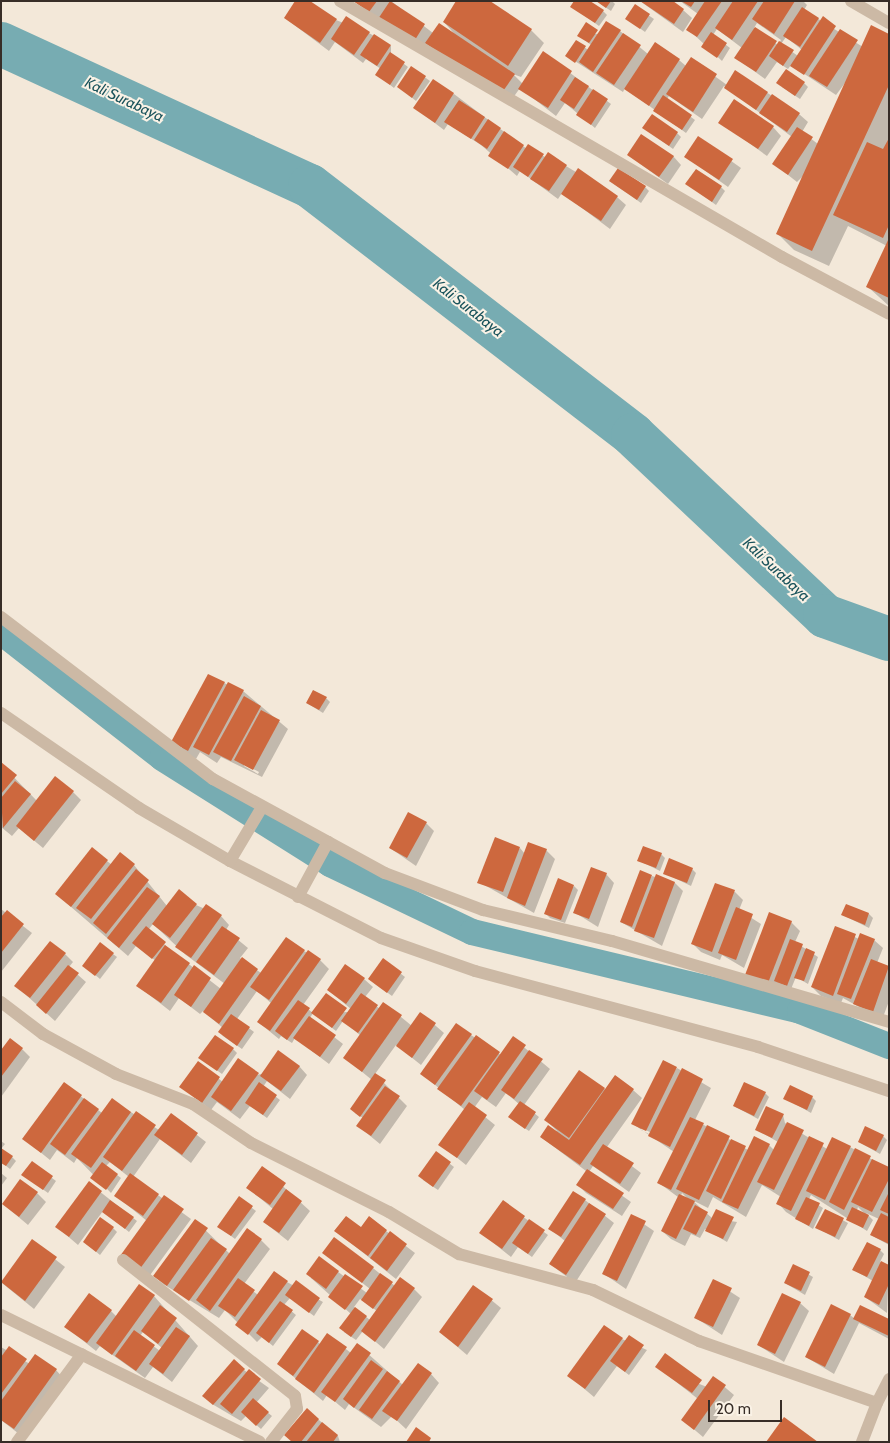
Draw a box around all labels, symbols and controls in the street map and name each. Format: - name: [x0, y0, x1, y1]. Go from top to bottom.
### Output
- water label: Kali Surabaya: [82, 74, 166, 126]
- water label: Kali Surabaya: [429, 275, 507, 341]
- water label: Kali Surabaya: [739, 535, 813, 605]
- scale bar: [710, 1390, 784, 1422]
- text: 20 m: [716, 1400, 751, 1418]

